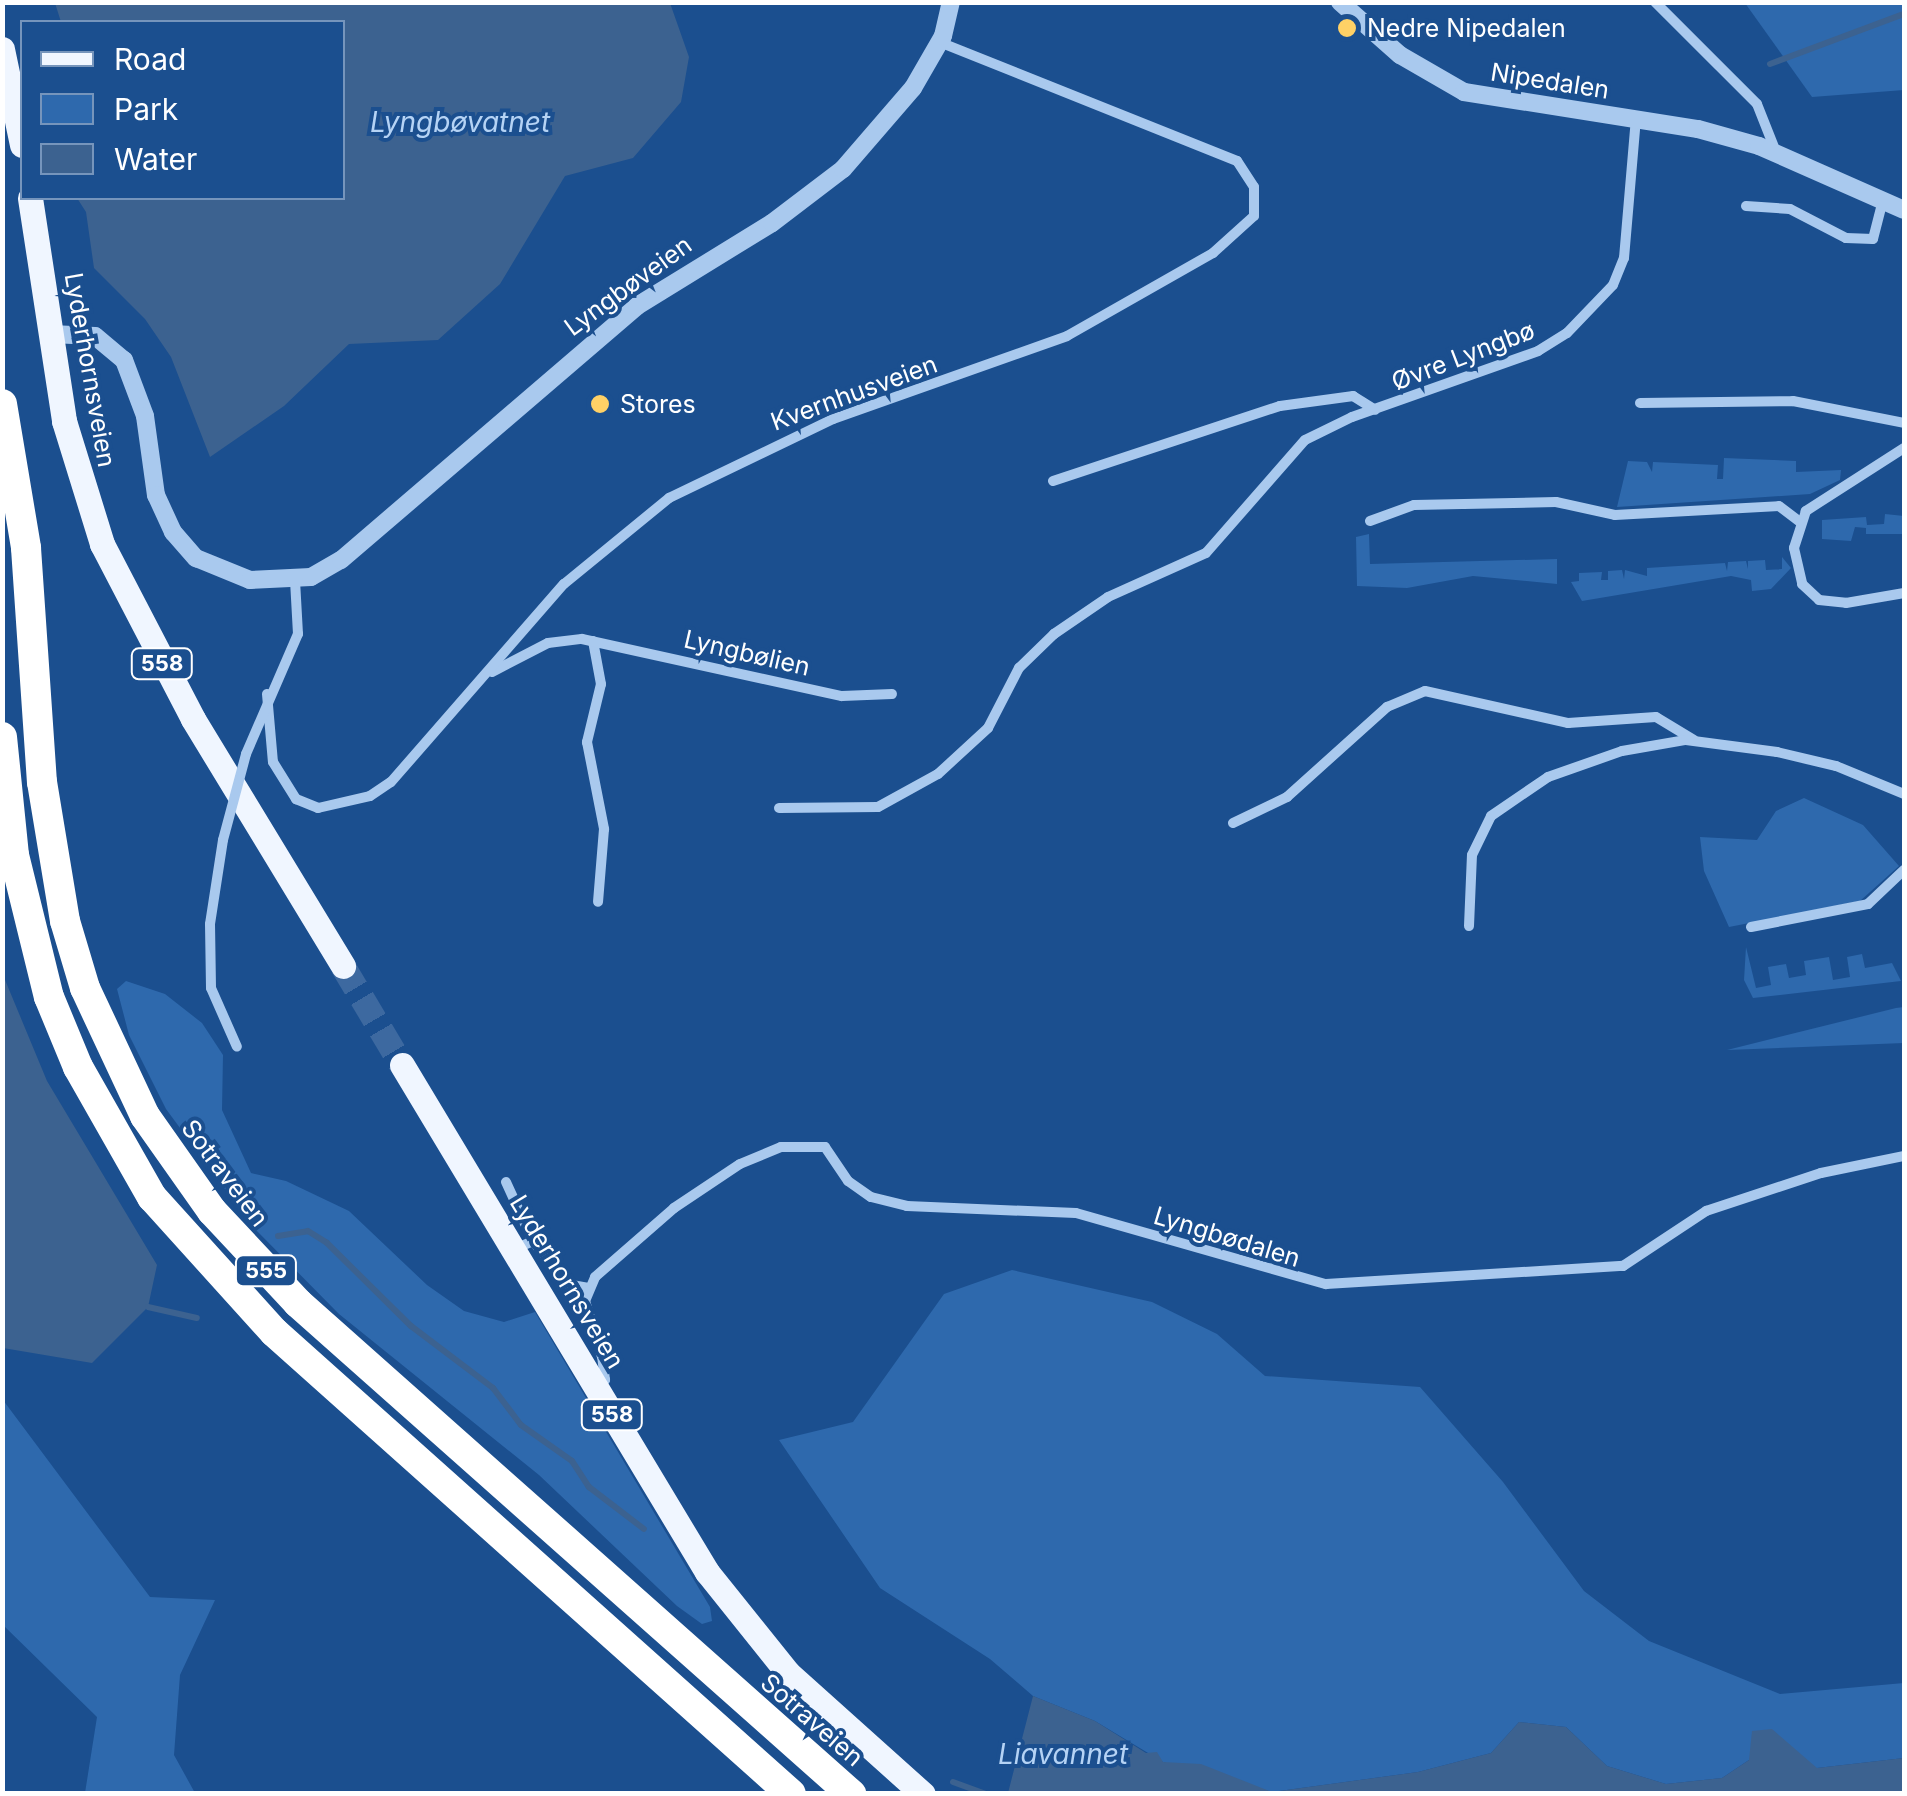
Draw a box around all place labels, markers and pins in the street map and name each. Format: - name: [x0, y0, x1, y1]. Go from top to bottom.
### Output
- place label: Nedre Nipedalen: [1367, 13, 1566, 43]
- marker: Nedre Nipedalen: [1336, 17, 1358, 39]
- place label: Stores: [620, 389, 696, 419]
- marker: Stores: [589, 393, 611, 415]

